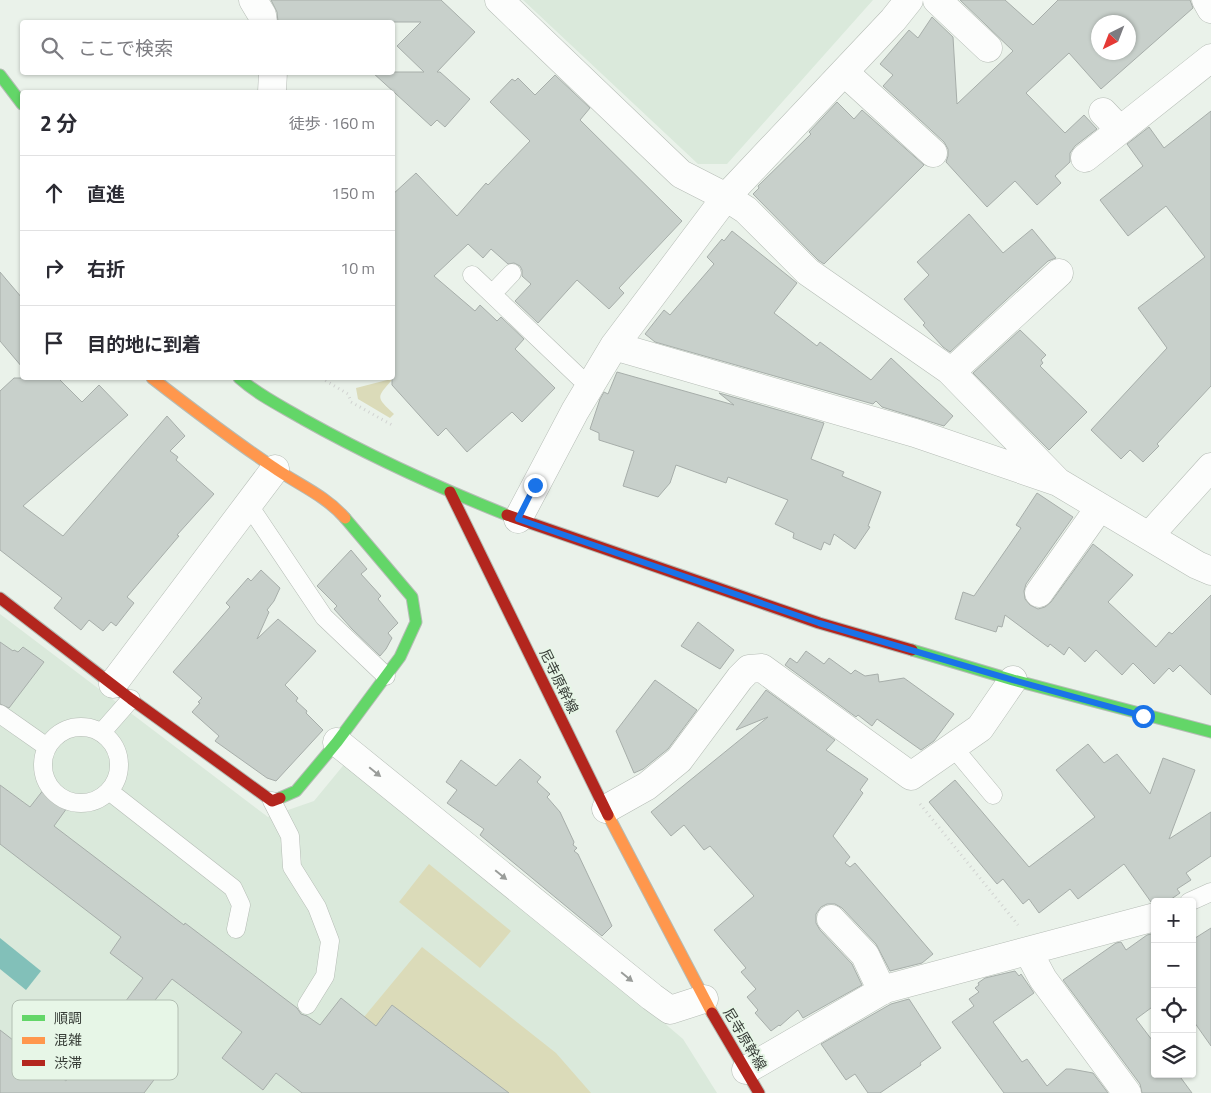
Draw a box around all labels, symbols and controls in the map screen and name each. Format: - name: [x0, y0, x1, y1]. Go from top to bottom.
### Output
- north arrow: [1091, 15, 1136, 60]
- search box: [20, 20, 395, 75]
- text: ここで検索: [78, 33, 173, 62]
- icon: search: [38, 34, 66, 62]
- text: 2 分: [40, 107, 77, 139]
- text: 徒歩 · 160 m: [289, 111, 375, 135]
- icon: ahead: [40, 179, 68, 207]
- text: 直進: [87, 179, 125, 208]
- text: 150 m: [331, 181, 375, 205]
- icon: right: [40, 254, 68, 282]
- text: 右折: [87, 254, 125, 283]
- text: 10 m: [340, 256, 375, 280]
- icon: arrive: [40, 329, 68, 357]
- text: 目的地に到着: [87, 329, 201, 358]
- route end: [524, 474, 547, 497]
- street label: 尼寺原幹線: [535, 645, 584, 717]
- route start: [1132, 705, 1155, 728]
- one-way arrow: [368, 767, 381, 778]
- one-way arrow: [494, 869, 507, 880]
- map controls: [1151, 898, 1196, 1078]
- button: +: [1151, 898, 1196, 943]
- button: −: [1151, 943, 1196, 988]
- one-way arrow: [621, 972, 634, 983]
- button: locate: [1151, 988, 1196, 1033]
- legend: [12, 1000, 178, 1080]
- street label: 尼寺原幹線: [718, 1003, 772, 1074]
- text: 順調: [54, 1007, 82, 1028]
- text: 混雑: [54, 1029, 82, 1050]
- button: layers: [1151, 1033, 1196, 1078]
- text: 渋滞: [54, 1052, 82, 1073]

